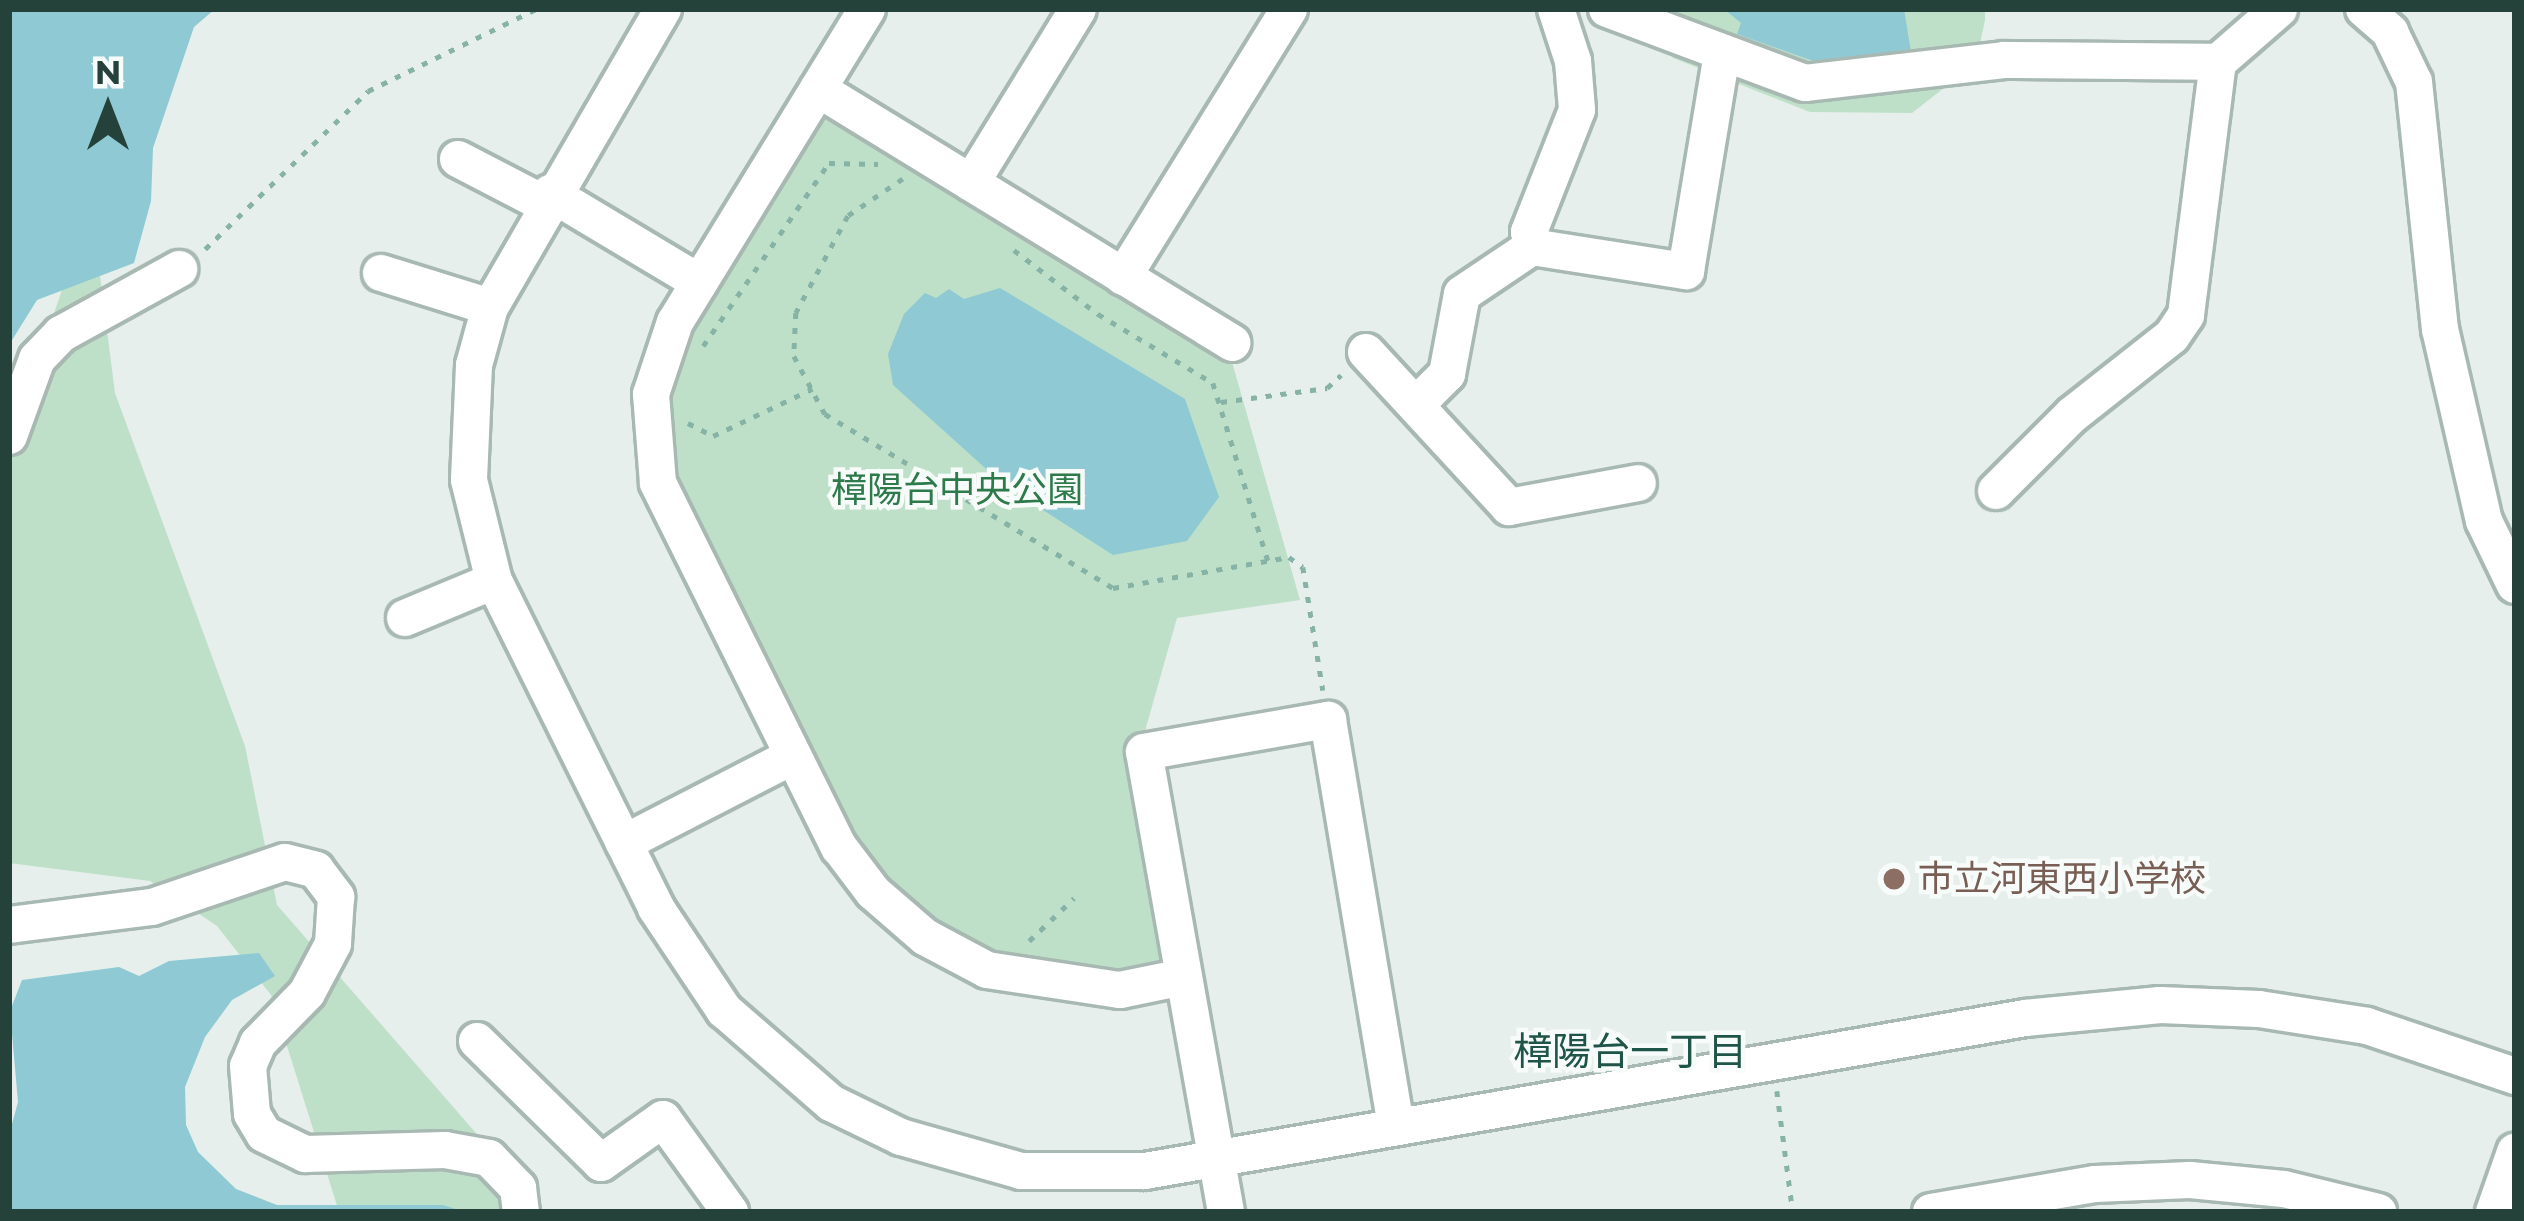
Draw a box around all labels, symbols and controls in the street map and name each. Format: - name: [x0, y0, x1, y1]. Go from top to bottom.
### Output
- north arrow: [48, 48, 168, 168]
- text: N: [95, 52, 121, 92]
- park label: 樟陽台中央公園: [831, 468, 1083, 512]
- place label: 市立河東西小学校: [1918, 857, 2206, 901]
- marker: 市立河東西小学校: [1881, 866, 1907, 892]
- district label: 樟陽台一丁目: [1513, 1028, 1747, 1074]

